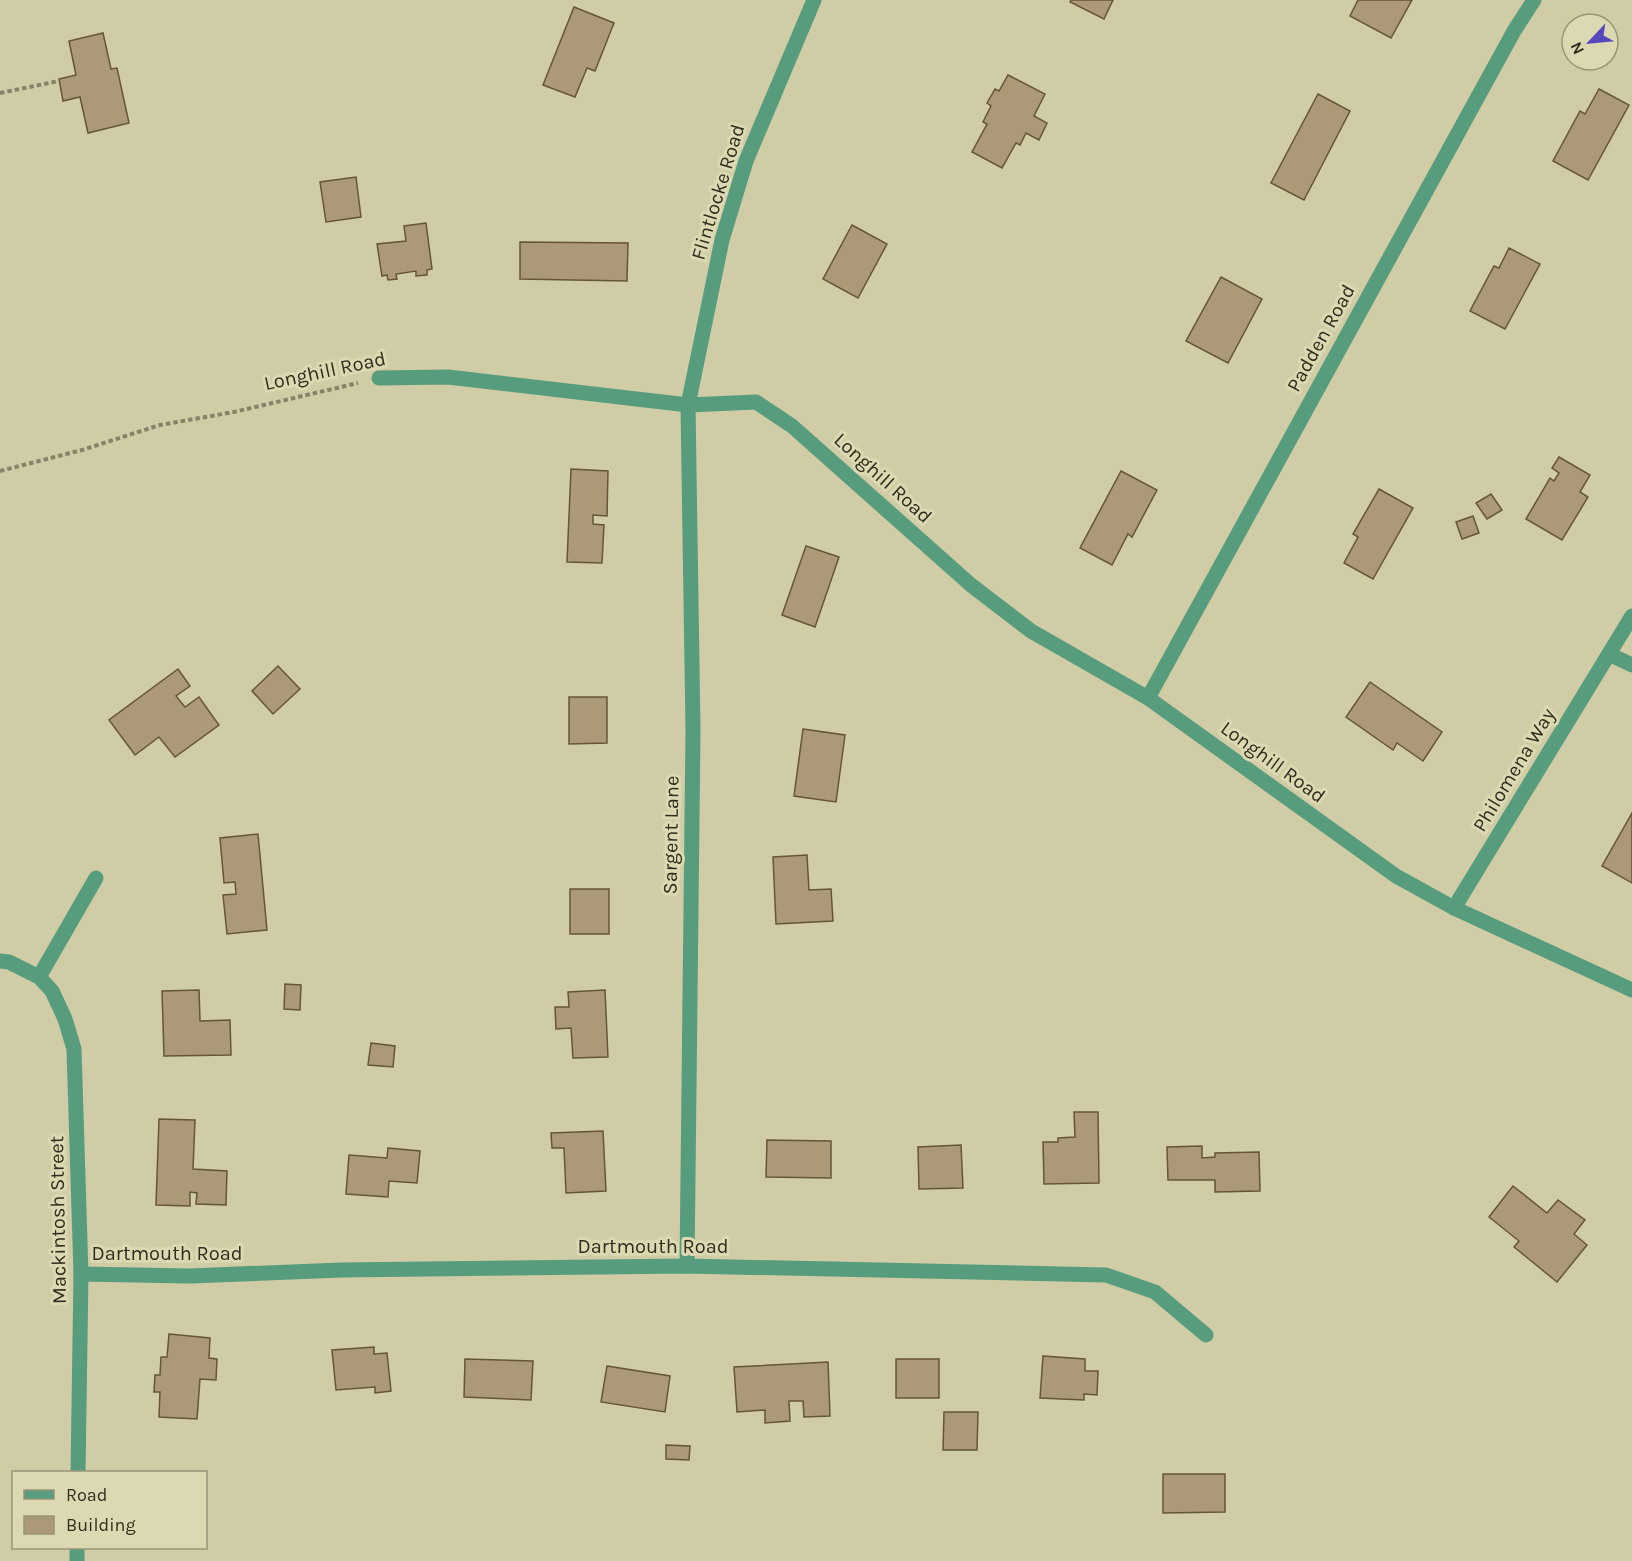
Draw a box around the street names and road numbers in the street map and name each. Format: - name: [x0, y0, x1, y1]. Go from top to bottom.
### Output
- street label: Flintlocke Road: [686, 121, 750, 263]
- street label: Padden Road: [1282, 280, 1360, 396]
- street label: Longhill Road: [262, 347, 388, 395]
- street label: Longhill Road: [829, 428, 937, 528]
- street label: Philomena Way: [1468, 704, 1560, 836]
- street label: Longhill Road: [1216, 716, 1330, 808]
- street label: Sargent Lane: [658, 775, 684, 895]
- street label: Mackintosh Street: [45, 1135, 71, 1304]
- street label: Dartmouth Road: [577, 1235, 729, 1258]
- street label: Dartmouth Road: [91, 1242, 243, 1265]

